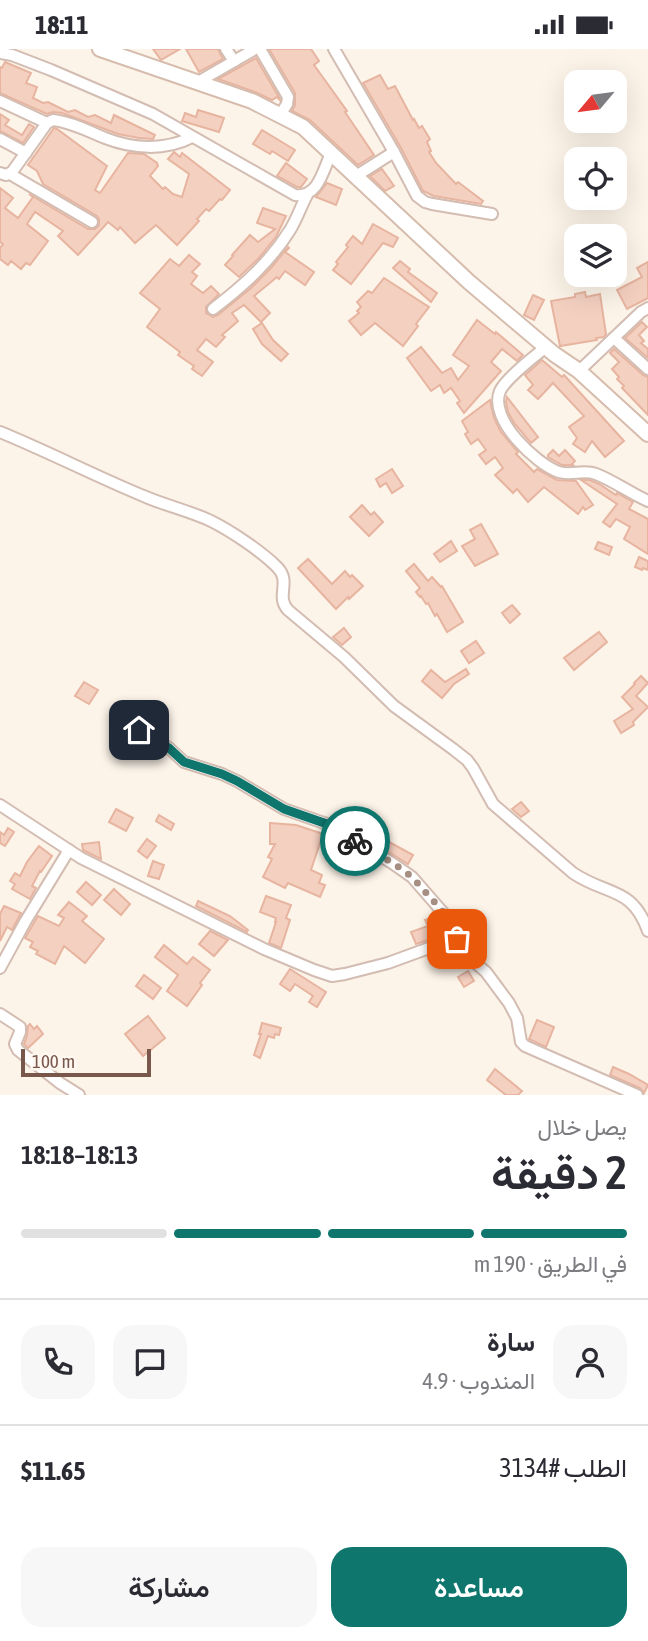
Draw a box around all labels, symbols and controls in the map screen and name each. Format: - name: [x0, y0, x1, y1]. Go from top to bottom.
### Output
- text: 18:11: [35, 10, 89, 40]
- north arrow: [564, 70, 626, 133]
- map controls: [564, 70, 627, 287]
- button: locate: [564, 147, 627, 210]
- button: layers: [564, 224, 627, 287]
- pin: [109, 700, 169, 760]
- icon: home: [120, 711, 158, 749]
- courier: [320, 806, 390, 876]
- icon: bike: [336, 822, 374, 860]
- pin: [427, 909, 487, 969]
- icon: bag: [438, 920, 476, 958]
- scale bar: [21, 1046, 150, 1078]
- text: 100 m: [32, 1050, 75, 1072]
- text: يصل خلال: [538, 1114, 627, 1140]
- text: 18:13–18:18: [21, 1140, 138, 1170]
- text: 2 دقيقة: [491, 1146, 627, 1199]
- text: في الطريق · 190 m: [474, 1251, 627, 1277]
- button: phone: [21, 1325, 95, 1399]
- button: chat: [113, 1325, 187, 1399]
- button: person: [553, 1325, 627, 1399]
- text: سارة: [487, 1327, 535, 1357]
- text: المندوب · 4.9: [423, 1368, 535, 1394]
- text: الطلب #3134: [500, 1453, 627, 1483]
- text: $11.65: [21, 1456, 85, 1486]
- button: مشاركة: [21, 1547, 317, 1627]
- button: مساعدة: [331, 1547, 627, 1627]

